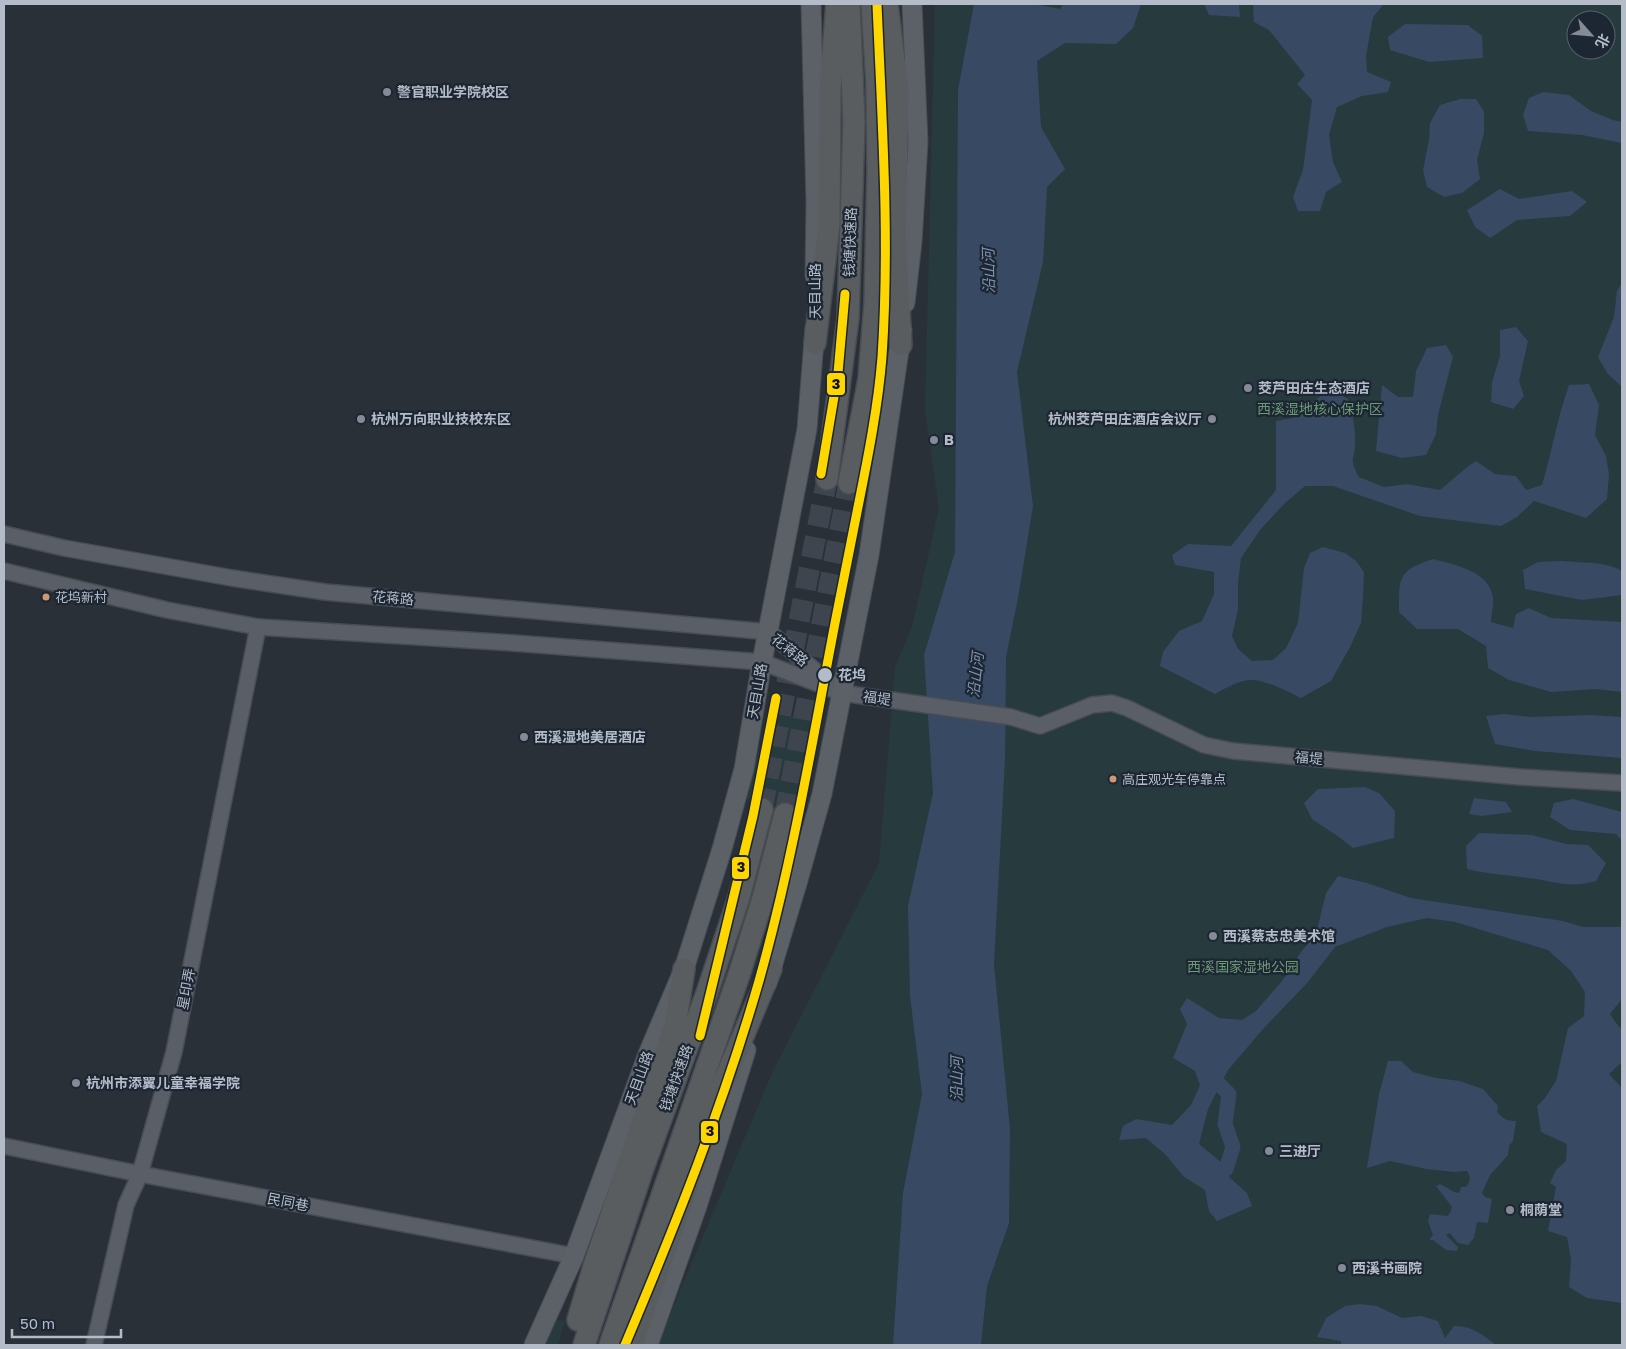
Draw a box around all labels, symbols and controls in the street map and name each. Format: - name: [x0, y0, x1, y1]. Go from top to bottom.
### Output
- north arrow: [1566, 10, 1616, 60]
- text: 北: [1592, 31, 1614, 51]
- place label: 警官职业学院校区: [397, 83, 509, 100]
- marker: 警官职业学院校区: [381, 86, 393, 98]
- street label: 钱塘快速路: [840, 207, 859, 277]
- water label: 沿山河: [979, 245, 997, 294]
- street label: 天目山路: [806, 263, 823, 319]
- line badge: 3: [826, 372, 846, 396]
- text: 3: [832, 375, 840, 392]
- place label: 茭芦田庄生态酒店: [1258, 379, 1370, 396]
- marker: 茭芦田庄生态酒店: [1242, 382, 1254, 394]
- park label: 西溪湿地核心保护区: [1257, 400, 1383, 417]
- place label: 杭州万向职业技校东区: [371, 410, 511, 427]
- place label: 杭州茭芦田庄酒店会议厅: [1048, 410, 1202, 427]
- marker: 杭州万向职业技校东区: [355, 413, 367, 425]
- marker: 杭州茭芦田庄酒店会议厅: [1206, 413, 1218, 425]
- place label: B: [944, 431, 954, 448]
- marker: B: [928, 434, 940, 446]
- street label: 花蒋路: [371, 587, 415, 608]
- place label: 花坞新村: [55, 589, 107, 605]
- marker: 花坞新村: [41, 592, 51, 602]
- street label: 花蒋路: [769, 630, 812, 669]
- water label: 沿山河: [964, 649, 987, 698]
- street label: 天目山路: [743, 662, 770, 720]
- marker: 花坞: [816, 666, 834, 684]
- place label: 花坞: [838, 666, 866, 683]
- street label: 福堤: [862, 687, 892, 708]
- place label: 西溪湿地美居酒店: [534, 728, 646, 745]
- marker: 西溪湿地美居酒店: [518, 731, 530, 743]
- street label: 福堤: [1294, 748, 1324, 767]
- place label: 高庄观光车停靠点: [1122, 771, 1226, 787]
- marker: 高庄观光车停靠点: [1108, 774, 1118, 784]
- line badge: 3: [731, 856, 750, 880]
- text: 3: [737, 858, 745, 875]
- place label: 西溪蔡志忠美术馆: [1223, 927, 1335, 944]
- marker: 西溪蔡志忠美术馆: [1207, 930, 1219, 942]
- park label: 西溪国家湿地公园: [1187, 958, 1299, 975]
- street label: 星印弄: [173, 967, 198, 1011]
- street label: 钱塘快速路: [656, 1042, 695, 1114]
- street label: 天目山路: [621, 1049, 656, 1107]
- water label: 沿山河: [947, 1054, 965, 1102]
- place label: 杭州市添翼儿童幸福学院: [86, 1074, 240, 1091]
- marker: 杭州市添翼儿童幸福学院: [70, 1077, 82, 1089]
- line badge: 3: [700, 1120, 719, 1144]
- text: 3: [706, 1122, 714, 1139]
- place label: 三进厅: [1279, 1142, 1321, 1159]
- marker: 三进厅: [1263, 1145, 1275, 1157]
- street label: 民同巷: [266, 1189, 310, 1214]
- place label: 桐荫堂: [1520, 1201, 1562, 1218]
- marker: 桐荫堂: [1504, 1204, 1516, 1216]
- place label: 西溪书画院: [1352, 1259, 1422, 1276]
- marker: 西溪书画院: [1336, 1262, 1348, 1274]
- scale bar: [12, 1306, 121, 1338]
- text: 50 m: [20, 1314, 55, 1332]

